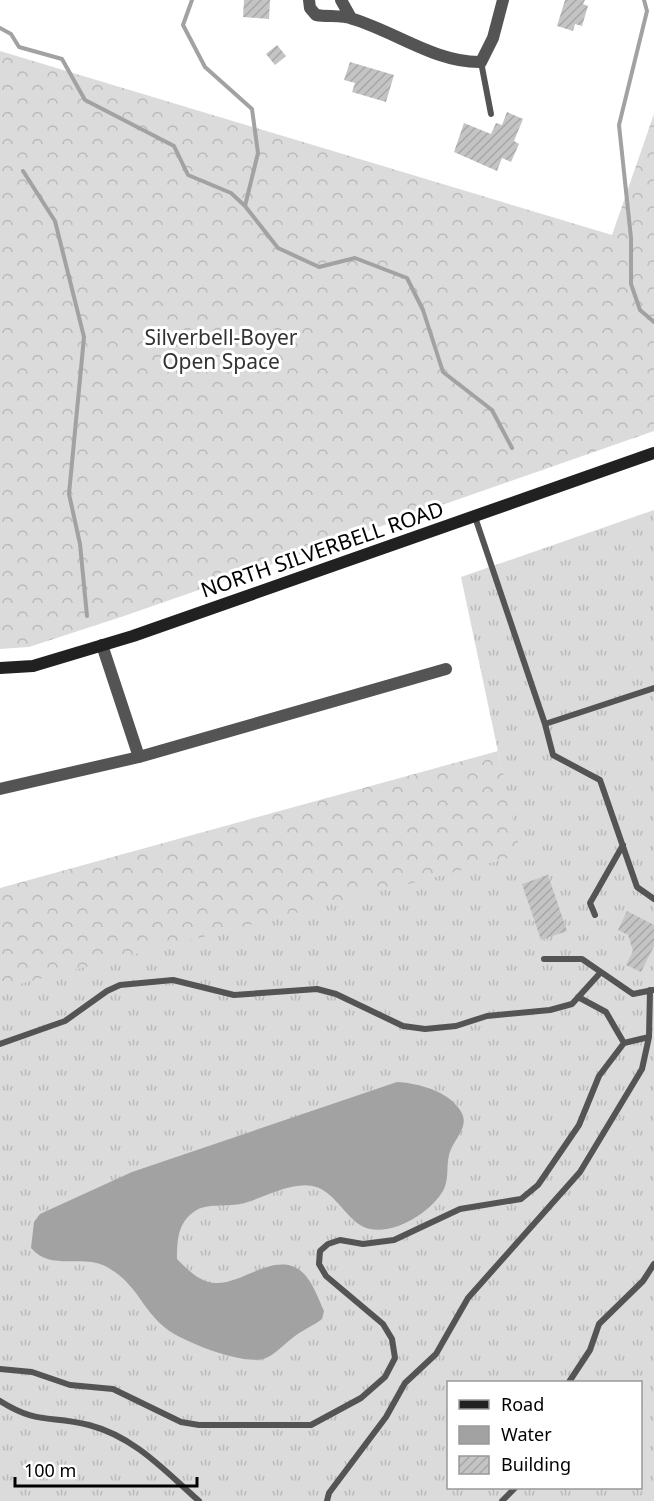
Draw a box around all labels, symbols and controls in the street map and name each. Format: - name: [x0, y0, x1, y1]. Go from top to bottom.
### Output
- park label: Silverbell-Boyer Open Space: [144, 323, 298, 375]
- street label: NORTH SILVERBELL ROAD: [197, 494, 447, 604]
- legend: [447, 1381, 642, 1489]
- text: Road: [501, 1392, 544, 1416]
- text: Water: [501, 1422, 552, 1446]
- scale bar: [15, 1450, 196, 1488]
- text: Building: [501, 1452, 571, 1476]
- text: 100 m: [24, 1458, 76, 1482]

